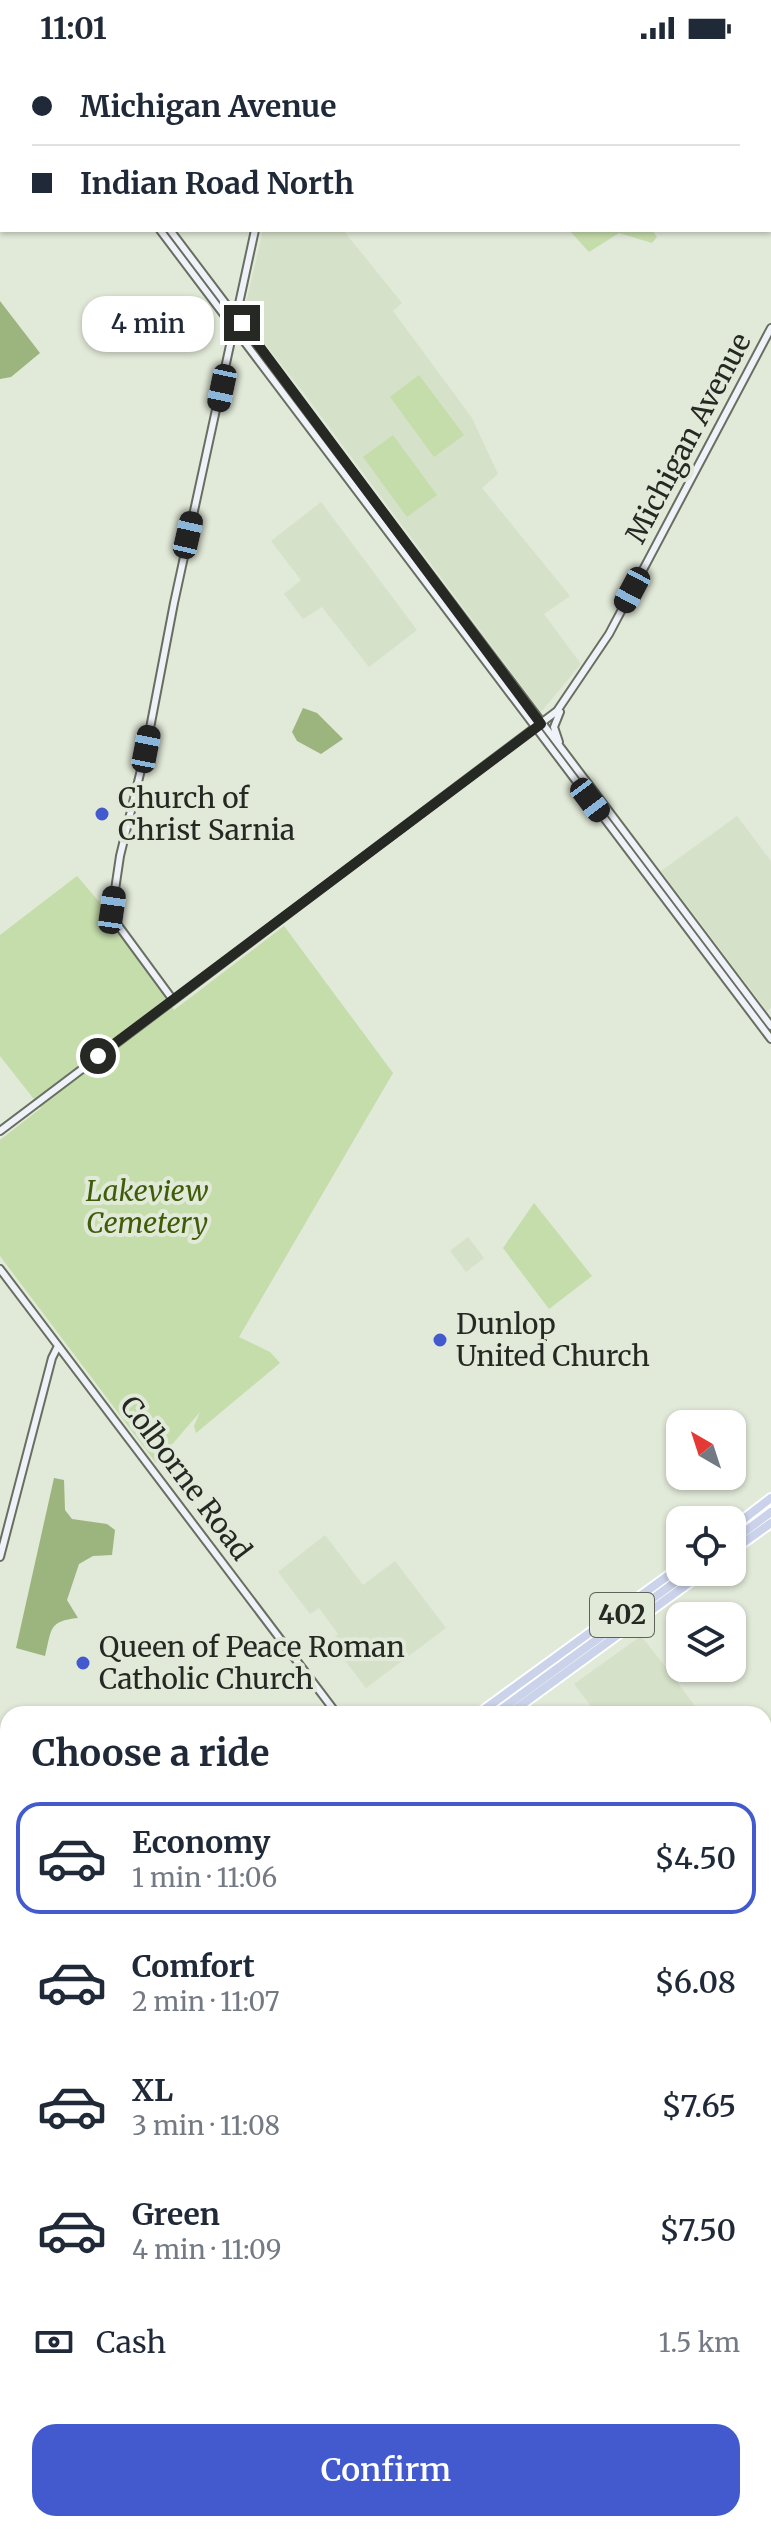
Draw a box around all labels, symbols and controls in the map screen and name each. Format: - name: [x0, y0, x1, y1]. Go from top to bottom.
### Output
- text: 11:01: [40, 9, 107, 47]
- text: Michigan Avenue: [80, 87, 336, 125]
- text: Indian Road North: [80, 164, 354, 202]
- callout: 4 min: [82, 295, 214, 351]
- route end: [224, 305, 260, 341]
- text: 4 min: [111, 307, 185, 340]
- street label: Michigan Avenue: [617, 327, 759, 549]
- car: [205, 362, 239, 414]
- car: [171, 509, 205, 561]
- car: [610, 563, 654, 617]
- car: [130, 723, 162, 775]
- car: [566, 774, 614, 826]
- place label: Church of Christ Sarnia: [118, 780, 295, 848]
- marker: Church of Christ Sarnia: [93, 805, 111, 823]
- car: [97, 885, 127, 935]
- route start: [80, 1038, 116, 1074]
- park label: Lakeview Cemetery: [86, 1173, 208, 1241]
- place label: Dunlop United Church: [456, 1306, 650, 1374]
- marker: Dunlop United Church: [431, 1331, 449, 1349]
- street label: Colborne Road: [112, 1389, 260, 1567]
- north arrow: [666, 1410, 746, 1490]
- map controls: [666, 1410, 746, 1682]
- button: locate: [666, 1506, 746, 1586]
- road number: 402: [590, 1593, 654, 1637]
- button: layers: [666, 1602, 746, 1682]
- place label: Queen of Peace Roman Catholic Church: [99, 1629, 405, 1697]
- marker: Queen of Peace Roman Catholic Church: [74, 1654, 92, 1672]
- text: Choose a ride: [32, 1731, 269, 1776]
- icon: car: [36, 1822, 108, 1894]
- text: Economy: [132, 1823, 270, 1861]
- text: $4.50: [654, 1839, 736, 1877]
- text: 1 min · 11:06: [132, 1861, 277, 1894]
- icon: car: [36, 1946, 108, 2018]
- text: Comfort: [132, 1947, 255, 1985]
- text: $6.08: [654, 1963, 736, 2001]
- text: 2 min · 11:07: [132, 1985, 279, 2018]
- icon: car: [36, 2070, 108, 2142]
- text: XL: [132, 2071, 173, 2109]
- text: $7.65: [662, 2087, 736, 2125]
- text: 3 min · 11:08: [132, 2109, 280, 2142]
- icon: car: [36, 2194, 108, 2266]
- text: Green: [132, 2195, 220, 2233]
- text: $7.50: [660, 2211, 736, 2249]
- text: 4 min · 11:09: [132, 2233, 282, 2266]
- icon: cash: [32, 2320, 76, 2364]
- text: Cash: [96, 2323, 166, 2361]
- text: 1.5 km: [659, 2326, 740, 2359]
- button: Confirm: [32, 2424, 740, 2516]

